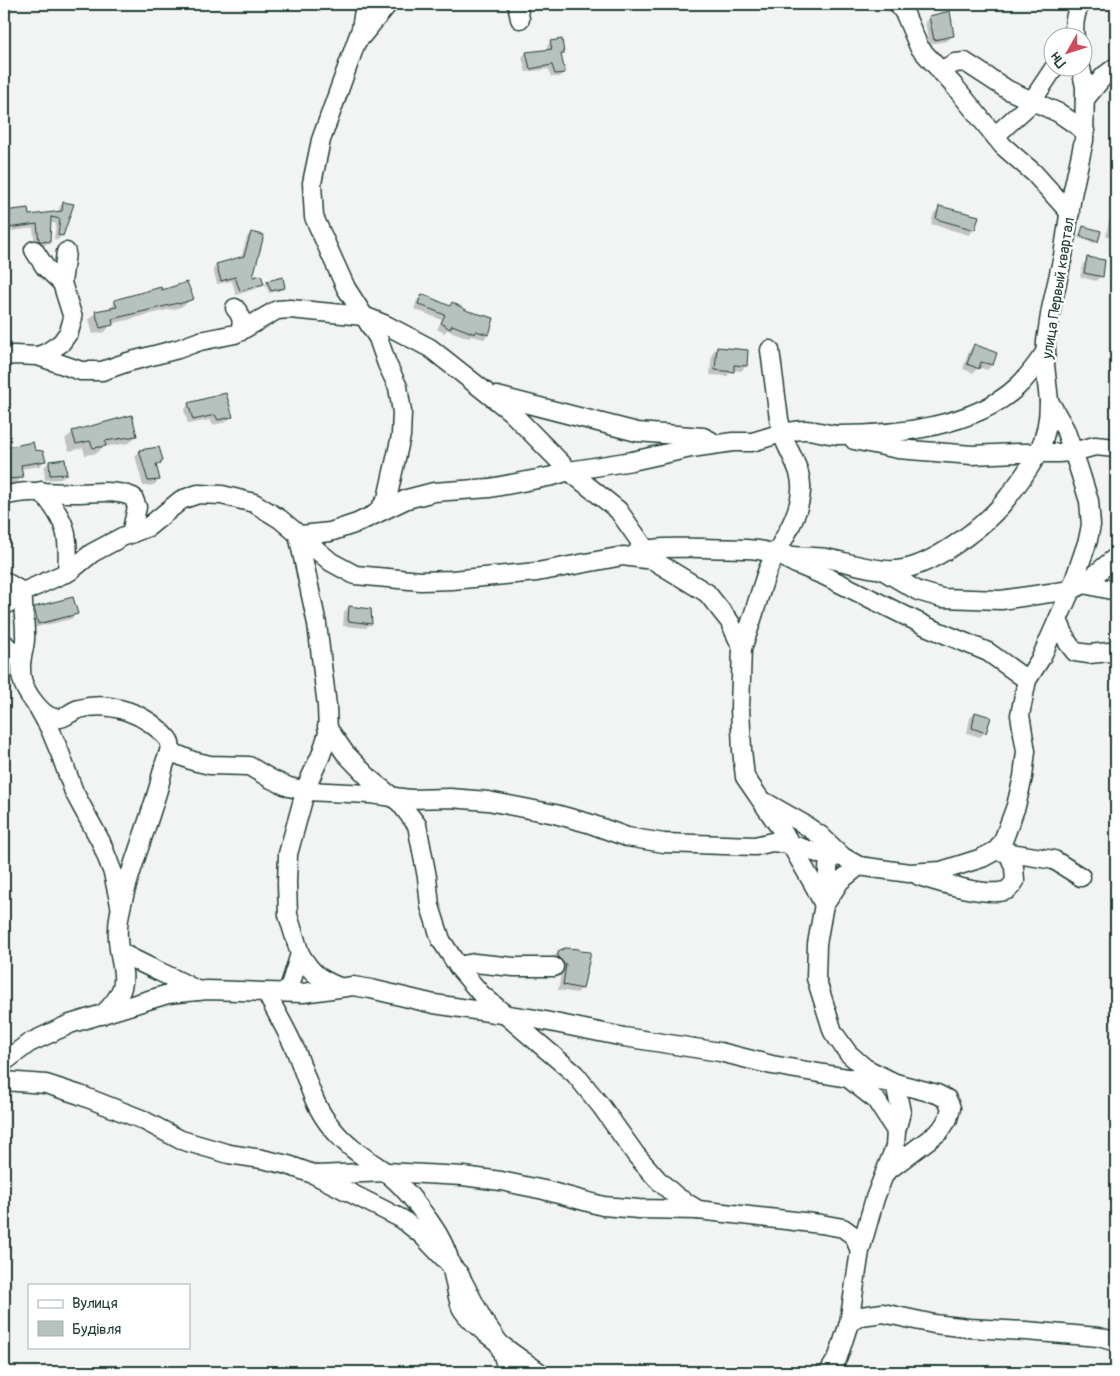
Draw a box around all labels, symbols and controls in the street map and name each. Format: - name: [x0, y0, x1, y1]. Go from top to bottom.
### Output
- north arrow: [1042, 28, 1092, 78]
- text: Пн: [1047, 49, 1070, 71]
- street label: улица Первый квартал: [1038, 216, 1079, 361]
- legend: [28, 1284, 190, 1348]
- text: Вулиця: [72, 1294, 118, 1313]
- text: Будівля: [72, 1320, 121, 1339]

